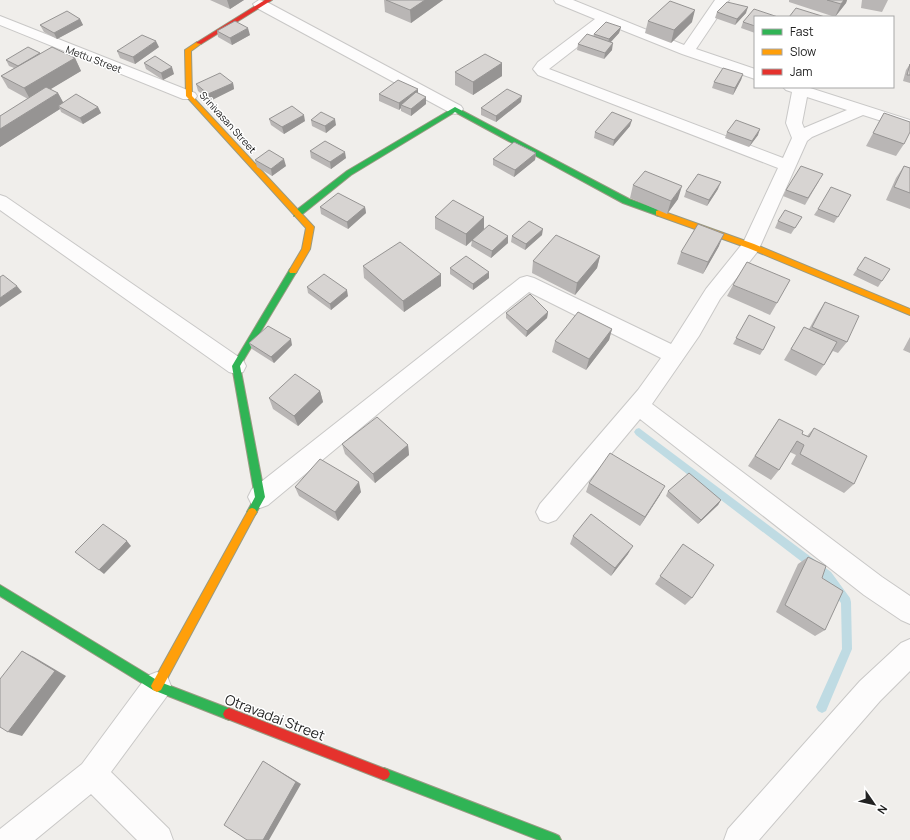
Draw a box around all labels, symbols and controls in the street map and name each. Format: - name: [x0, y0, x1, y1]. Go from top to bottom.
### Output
- legend: [754, 16, 894, 88]
- text: Fast: [790, 23, 814, 40]
- street label: Mettu Street: [64, 42, 124, 76]
- text: Slow: [790, 43, 816, 60]
- text: Jam: [790, 63, 812, 80]
- street label: Srinivasan Street: [196, 88, 260, 156]
- street label: Otravadai Street: [222, 689, 328, 745]
- north arrow: [854, 784, 894, 824]
- text: N: [874, 802, 891, 817]

